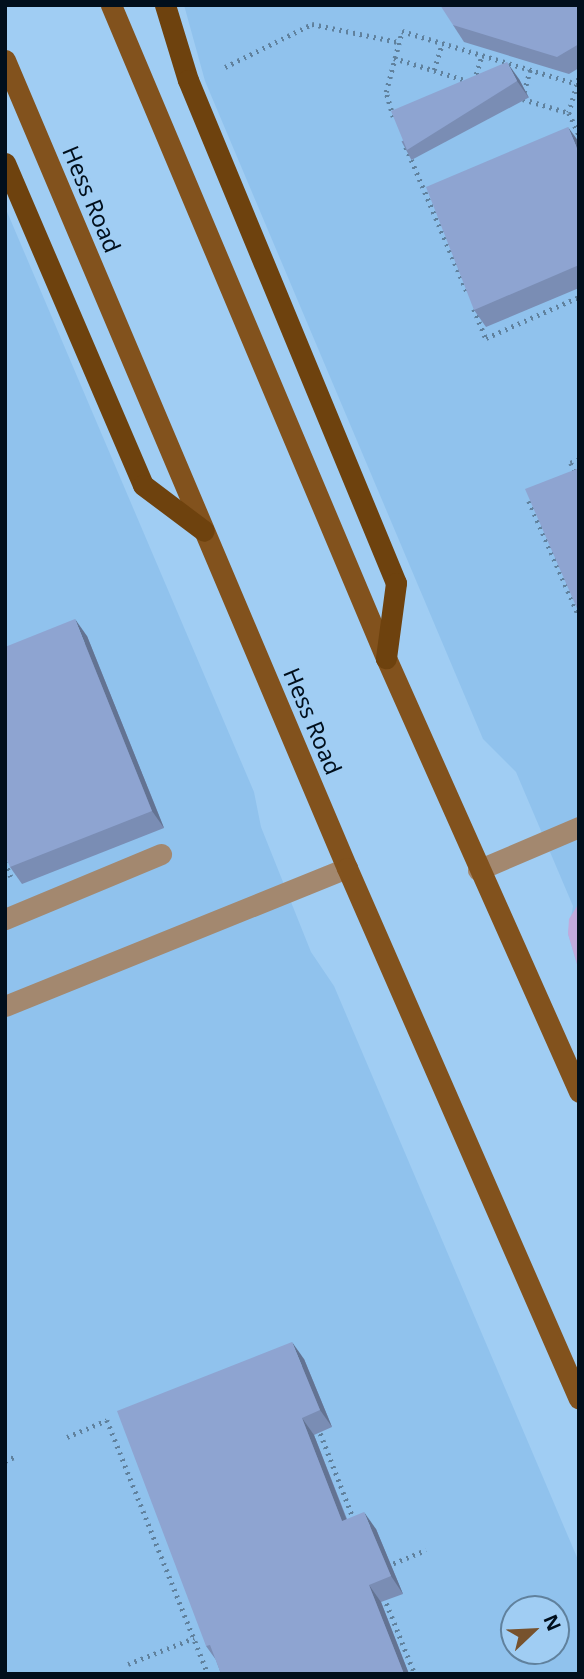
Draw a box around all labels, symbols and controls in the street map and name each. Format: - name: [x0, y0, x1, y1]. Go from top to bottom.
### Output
- street label: Hess Road: [57, 141, 127, 257]
- street label: Hess Road: [278, 663, 348, 779]
- north arrow: [500, 1595, 570, 1665]
- text: N: [538, 1610, 567, 1635]

